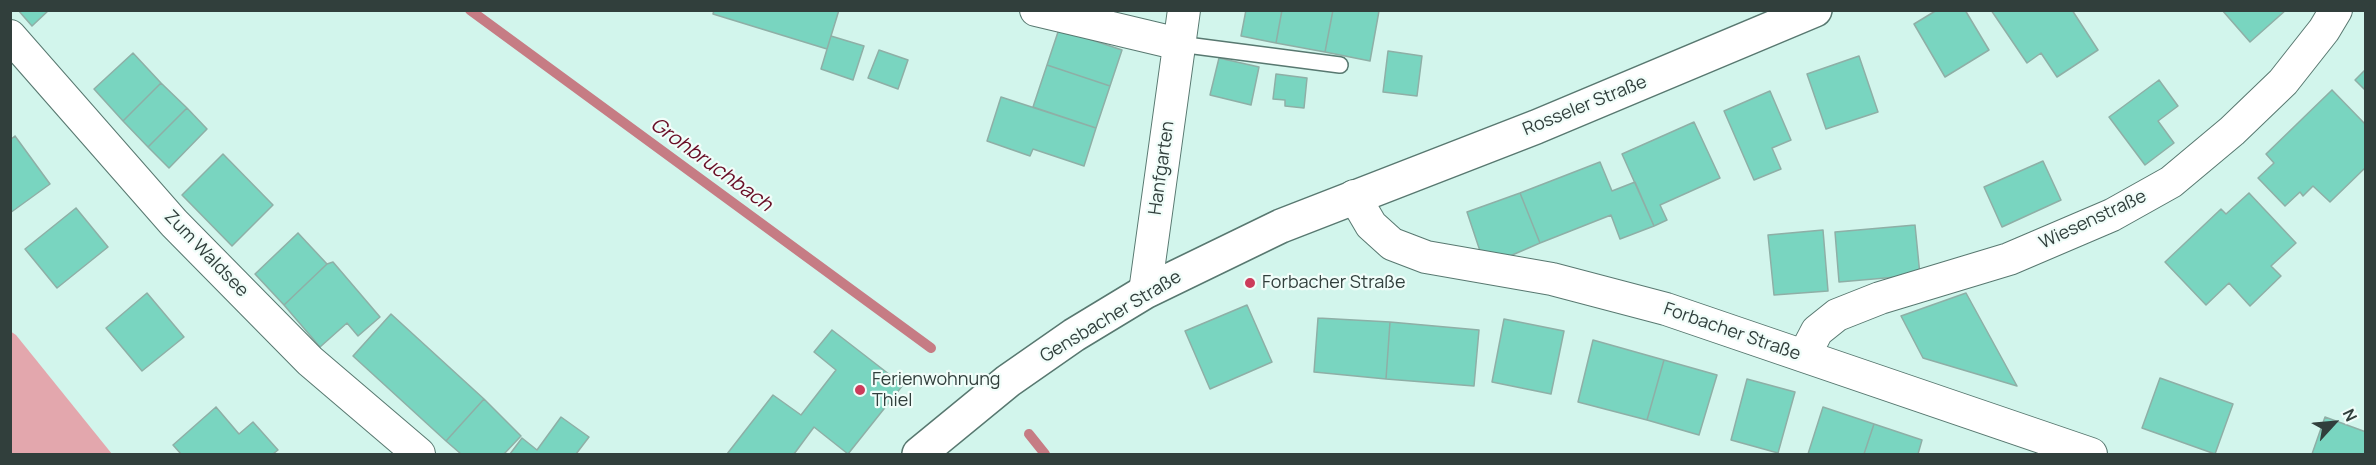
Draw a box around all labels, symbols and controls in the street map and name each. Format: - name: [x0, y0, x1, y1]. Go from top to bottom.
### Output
- street label: Rosseler Straße: [1520, 71, 1650, 141]
- water label: Grohbruchbach: [645, 113, 777, 217]
- street label: Hanfgarten: [1145, 120, 1179, 216]
- street label: Wiesenstraße: [2036, 186, 2150, 254]
- street label: Zum Waldsee: [159, 206, 253, 302]
- street label: Gensbacher Straße: [1037, 266, 1185, 368]
- place label: Forbacher Straße: [1262, 272, 1406, 294]
- marker: Forbacher Straße: [1243, 276, 1257, 290]
- street label: Forbacher Straße: [1661, 298, 1803, 366]
- place label: Ferienwohnung Thiel: [872, 369, 1000, 412]
- marker: Ferienwohnung Thiel: [853, 383, 867, 397]
- north arrow: [2304, 393, 2364, 453]
- text: N: [2338, 405, 2363, 425]

